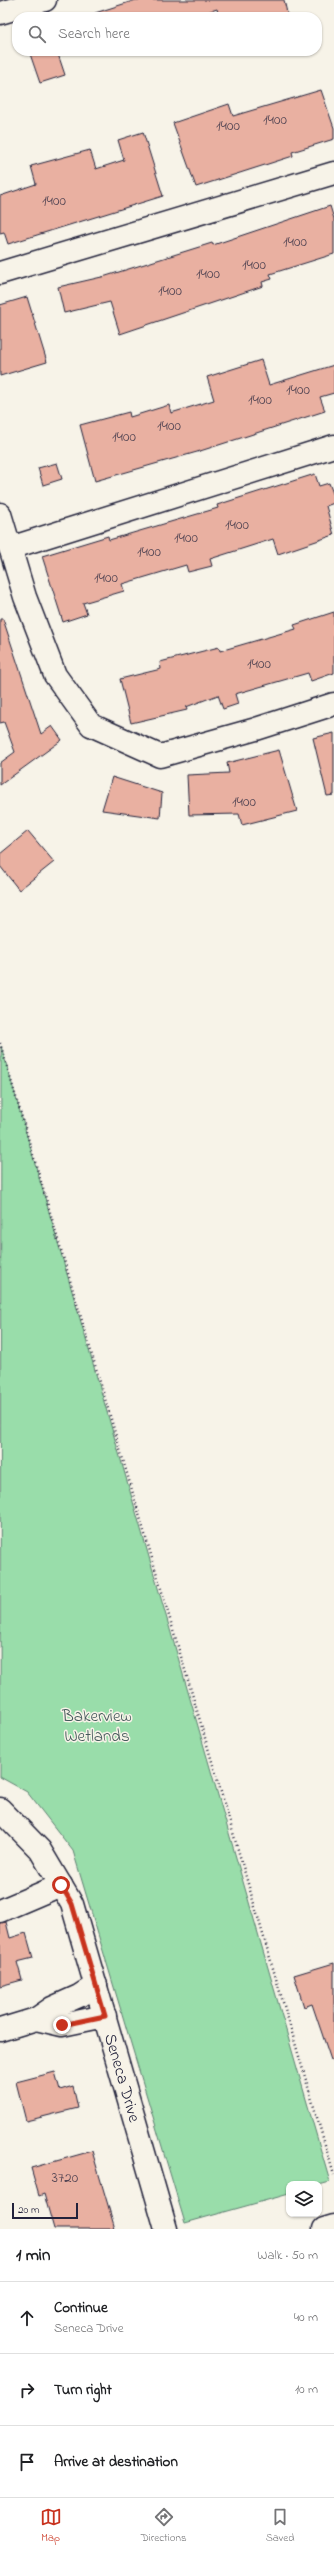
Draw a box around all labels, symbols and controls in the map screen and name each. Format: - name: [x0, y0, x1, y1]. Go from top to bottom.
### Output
- search box: [12, 12, 322, 56]
- icon: search: [26, 23, 48, 45]
- text: Search here: [58, 23, 130, 45]
- house number: 1400: [263, 109, 287, 131]
- house number: 1400: [216, 115, 240, 137]
- house number: 1400: [42, 190, 66, 212]
- house number: 1400: [283, 231, 307, 253]
- house number: 1400: [242, 254, 266, 276]
- house number: 1400: [196, 263, 220, 285]
- house number: 1400: [158, 280, 182, 302]
- house number: 1400: [286, 379, 310, 401]
- house number: 1400: [248, 389, 272, 411]
- house number: 1400: [157, 415, 181, 437]
- house number: 1400: [112, 426, 136, 448]
- house number: 1400: [225, 514, 249, 536]
- house number: 1400: [174, 527, 198, 549]
- house number: 1400: [137, 541, 161, 563]
- house number: 1400: [94, 567, 118, 589]
- house number: 1400: [247, 653, 271, 675]
- house number: 1400: [232, 791, 256, 813]
- park label: Bakerview Wetlands: [61, 1704, 132, 1749]
- route start: [52, 1876, 70, 1894]
- route end: [53, 2016, 71, 2034]
- street label: Seneca Drive: [98, 2031, 147, 2125]
- house number: 3720: [52, 2167, 79, 2189]
- map controls: [286, 2181, 322, 2217]
- button: layers: [286, 2181, 322, 2217]
- scale bar: [12, 2201, 78, 2220]
- text: 20 m: [18, 2202, 40, 2218]
- text: 1 min: [16, 2243, 50, 2268]
- text: Walk · 50 m: [257, 2246, 318, 2265]
- text: Continue: [54, 2297, 108, 2319]
- icon: ahead: [16, 2307, 38, 2329]
- text: 40 m: [294, 2308, 318, 2327]
- text: Seneca Drive: [54, 2319, 124, 2338]
- icon: right: [16, 2379, 38, 2401]
- text: Turn right: [54, 2379, 112, 2401]
- text: 10 m: [295, 2380, 318, 2399]
- icon: arrive: [16, 2451, 38, 2473]
- text: Arrive at destination: [54, 2451, 178, 2473]
- tab: Map: [40, 2506, 62, 2546]
- tab: Directions: [141, 2506, 186, 2546]
- tab: Saved: [266, 2506, 294, 2546]

